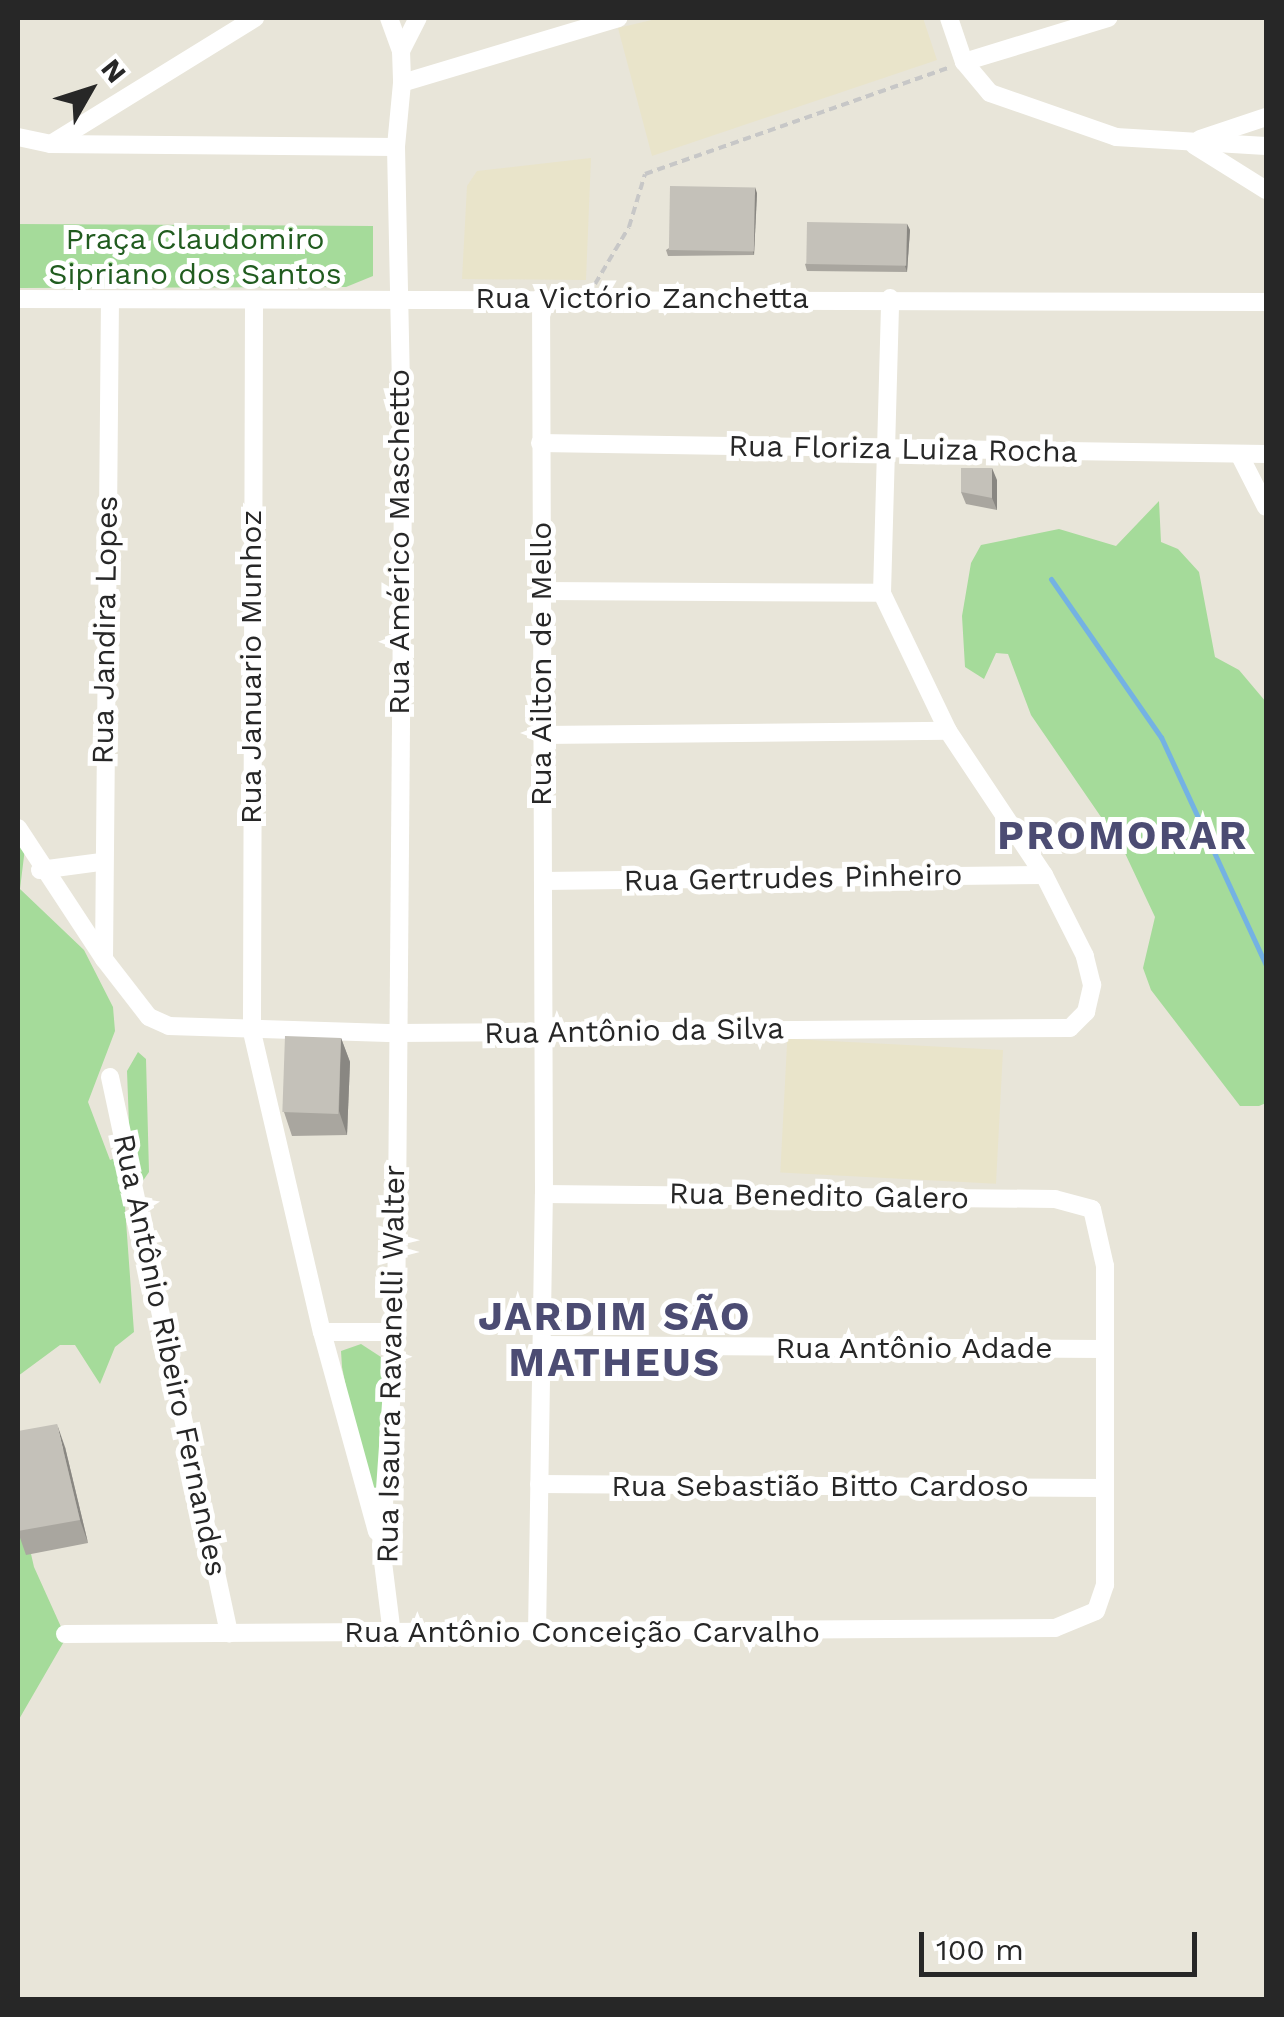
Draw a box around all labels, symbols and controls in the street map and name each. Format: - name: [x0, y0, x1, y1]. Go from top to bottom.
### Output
- north arrow: [40, 40, 140, 140]
- text: N: [94, 52, 133, 89]
- park label: Praça Claudomiro Sipriano dos Santos: [48, 221, 342, 292]
- street label: Rua Victório Zanchetta: [474, 280, 810, 316]
- street label: Rua Américo Maschetto: [381, 368, 417, 716]
- street label: Rua Floriza Luiza Rocha: [727, 428, 1079, 470]
- street label: Rua Jandira Lopes: [85, 494, 125, 766]
- street label: Rua Januario Munhoz: [233, 509, 269, 825]
- street label: Rua Ailton de Mello: [523, 521, 559, 807]
- district label: PROMORAR: [997, 812, 1249, 860]
- street label: Rua Gertrudes Pinheiro: [623, 857, 963, 899]
- street label: Rua Antônio da Silva: [482, 1010, 786, 1052]
- street label: Rua Antônio Ribeiro Fernandes: [105, 1130, 235, 1580]
- street label: Rua Isaura Ravanelli Walter: [370, 1163, 412, 1565]
- street label: Rua Benedito Galero: [668, 1175, 970, 1217]
- district label: JARDIM SÃO MATHEUS: [478, 1293, 752, 1387]
- street label: Rua Antônio Adade: [774, 1330, 1054, 1366]
- street label: Rua Sebastião Bitto Cardoso: [611, 1468, 1029, 1504]
- street label: Rua Antônio Conceição Carvalho: [343, 1614, 821, 1650]
- scale bar: [924, 1912, 1202, 1974]
- text: 100 m: [936, 1932, 1024, 1967]

